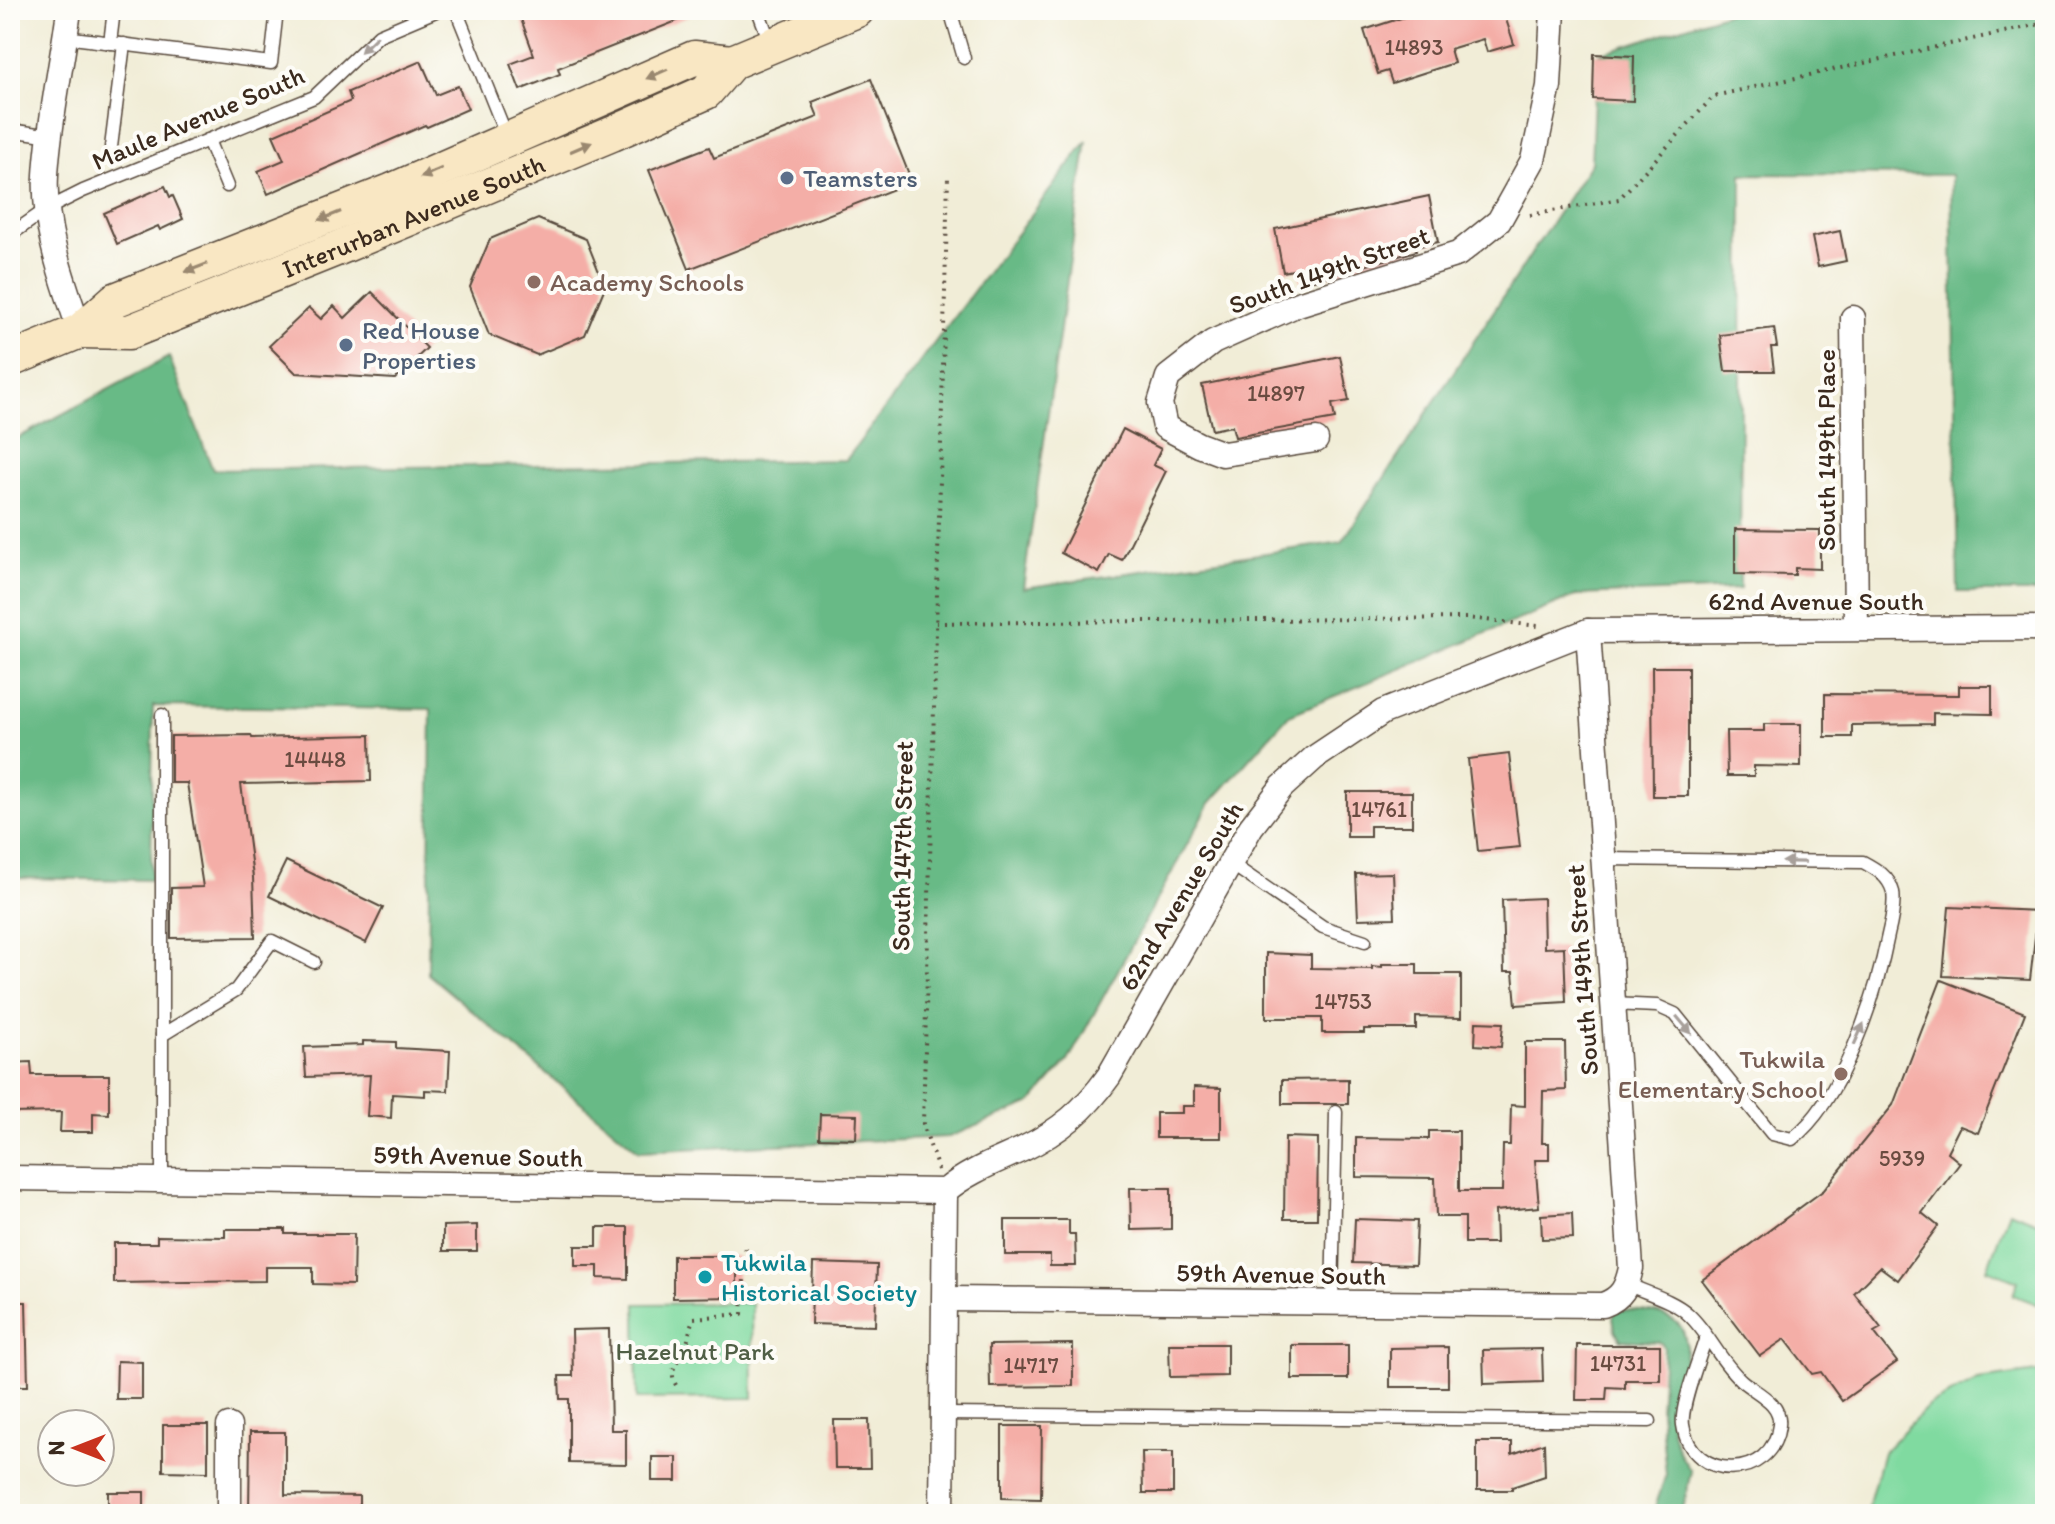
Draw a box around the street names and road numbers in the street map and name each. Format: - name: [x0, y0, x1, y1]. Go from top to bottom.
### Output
- street label: Maule Avenue South: [87, 59, 309, 177]
- street label: Interurban Avenue South: [277, 148, 550, 285]
- street label: South 149th Street: [1224, 219, 1434, 321]
- street label: South 149th Place: [1810, 349, 1842, 551]
- street label: 62nd Avenue South: [1708, 585, 1924, 617]
- street label: South 147th Street: [884, 740, 920, 951]
- street label: 62nd Avenue South: [1112, 795, 1250, 997]
- street label: South 149th Street: [1559, 863, 1605, 1076]
- street label: 59th Avenue South: [373, 1138, 583, 1174]
- street label: 59th Avenue South: [1176, 1256, 1386, 1292]

